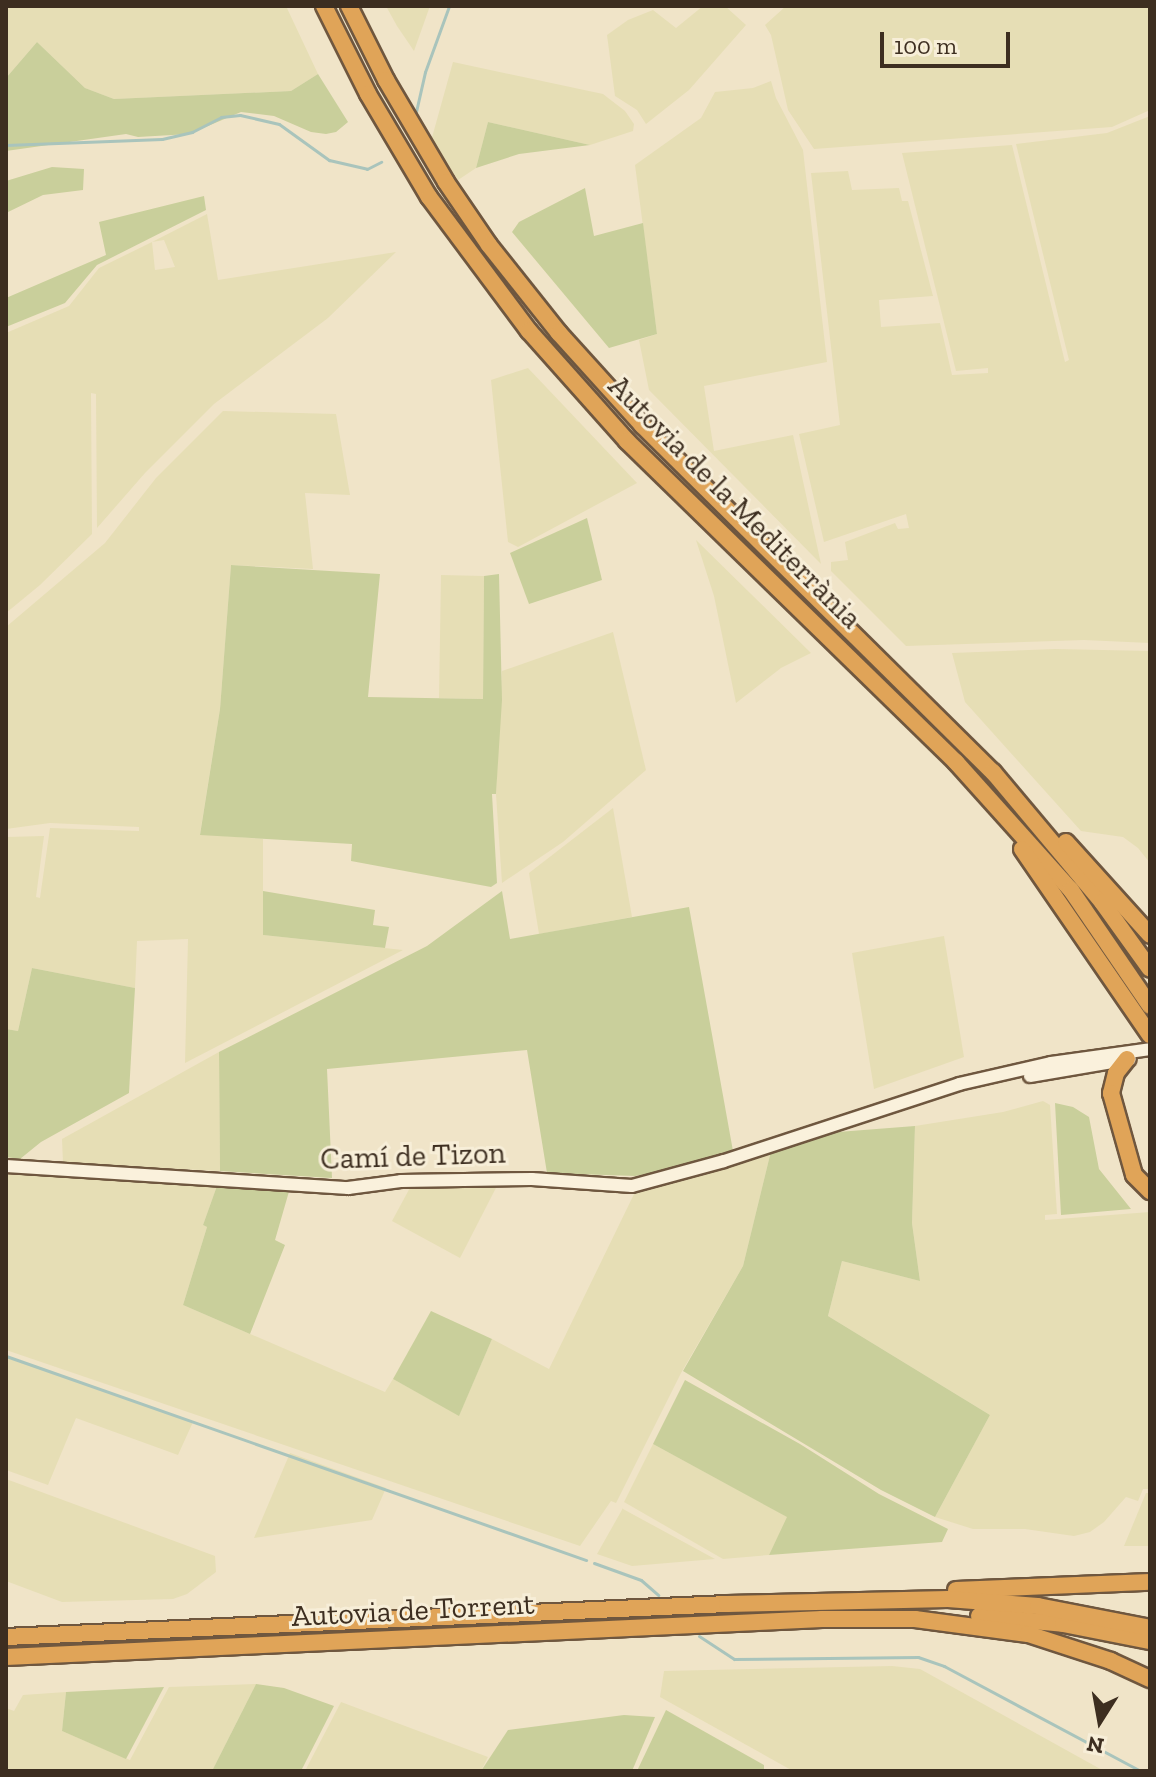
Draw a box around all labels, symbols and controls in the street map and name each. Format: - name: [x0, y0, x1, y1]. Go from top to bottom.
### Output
- scale bar: [884, 16, 1014, 66]
- text: 100 m: [894, 31, 957, 60]
- street label: Autovia de la Mediterrània: [601, 368, 869, 636]
- street label: Camí de Tizon: [320, 1135, 506, 1177]
- street label: Autovia de Torrent: [290, 1586, 536, 1634]
- north arrow: [1060, 1681, 1140, 1761]
- text: N: [1085, 1730, 1106, 1760]

